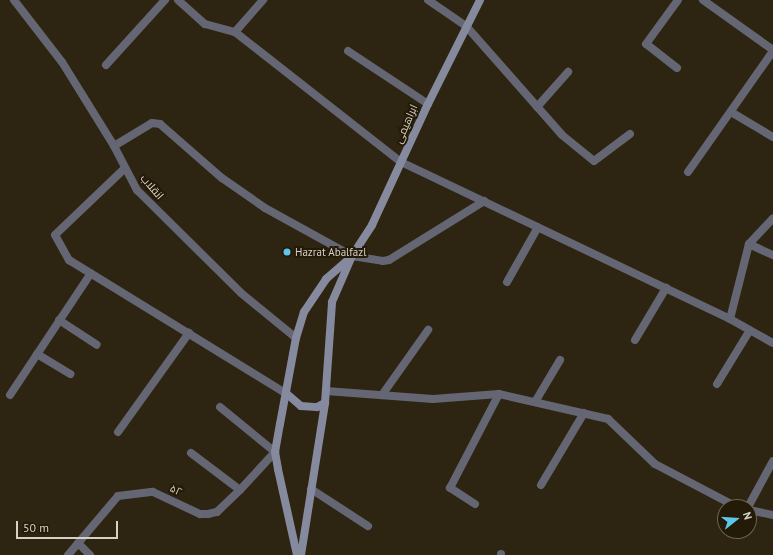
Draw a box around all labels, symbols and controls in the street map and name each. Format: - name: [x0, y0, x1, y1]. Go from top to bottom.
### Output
- street label: ابراهیمی: [392, 102, 420, 146]
- street label: انقلاب: [138, 172, 166, 202]
- place label: Hazrat Abalfazl: [295, 245, 367, 259]
- marker: Hazrat Abalfazl: [282, 247, 292, 257]
- street label: ۵۲: [168, 482, 184, 498]
- north arrow: [717, 499, 757, 539]
- text: N: [740, 510, 755, 521]
- scale bar: [18, 513, 120, 539]
- text: 50 m: [23, 520, 49, 535]

